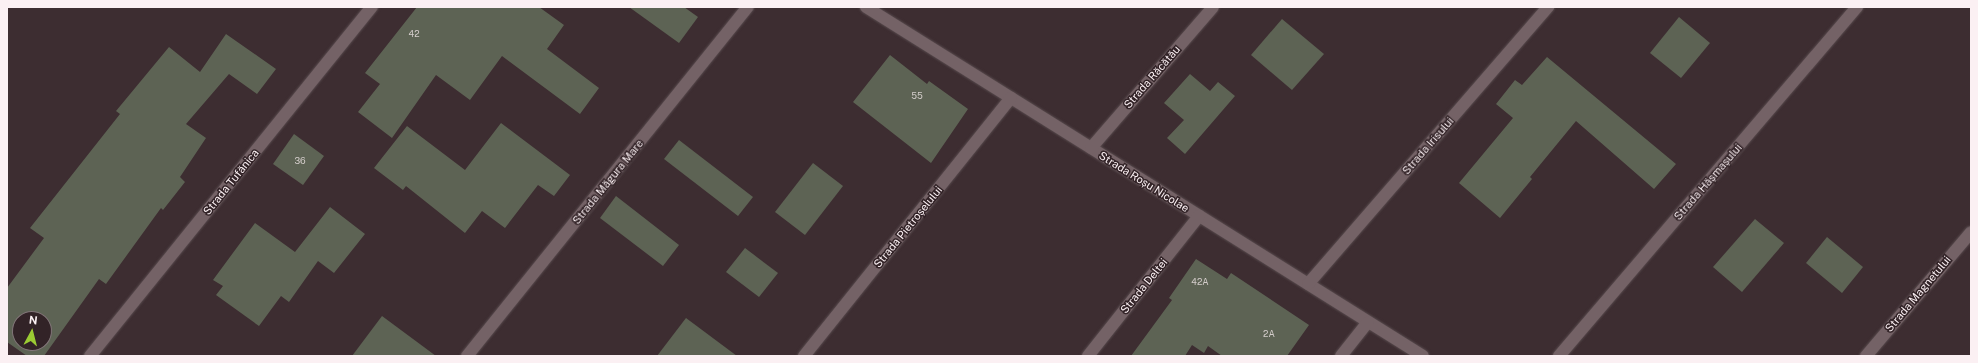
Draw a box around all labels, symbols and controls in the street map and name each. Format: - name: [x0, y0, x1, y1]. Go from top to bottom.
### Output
- house number: 42: [408, 29, 420, 39]
- street label: Strada Răcătău: [1121, 43, 1183, 111]
- house number: 55: [911, 91, 923, 101]
- street label: Strada Irisului: [1400, 115, 1456, 177]
- street label: Strada Măgura Mare: [570, 137, 646, 227]
- street label: Strada Hășmașului: [1671, 141, 1745, 223]
- street label: Strada Tufănica: [200, 146, 262, 218]
- street label: Strada Roșu Nicolae: [1097, 149, 1191, 215]
- house number: 36: [294, 156, 306, 166]
- street label: Strada Pietroșelului: [871, 184, 945, 270]
- street label: Strada Magnetului: [1882, 253, 1954, 335]
- street label: Strada Deltei: [1118, 256, 1170, 316]
- house number: 42A: [1191, 277, 1209, 287]
- north arrow: [12, 311, 52, 351]
- text: N: [28, 314, 38, 327]
- house number: 2A: [1263, 329, 1275, 339]

